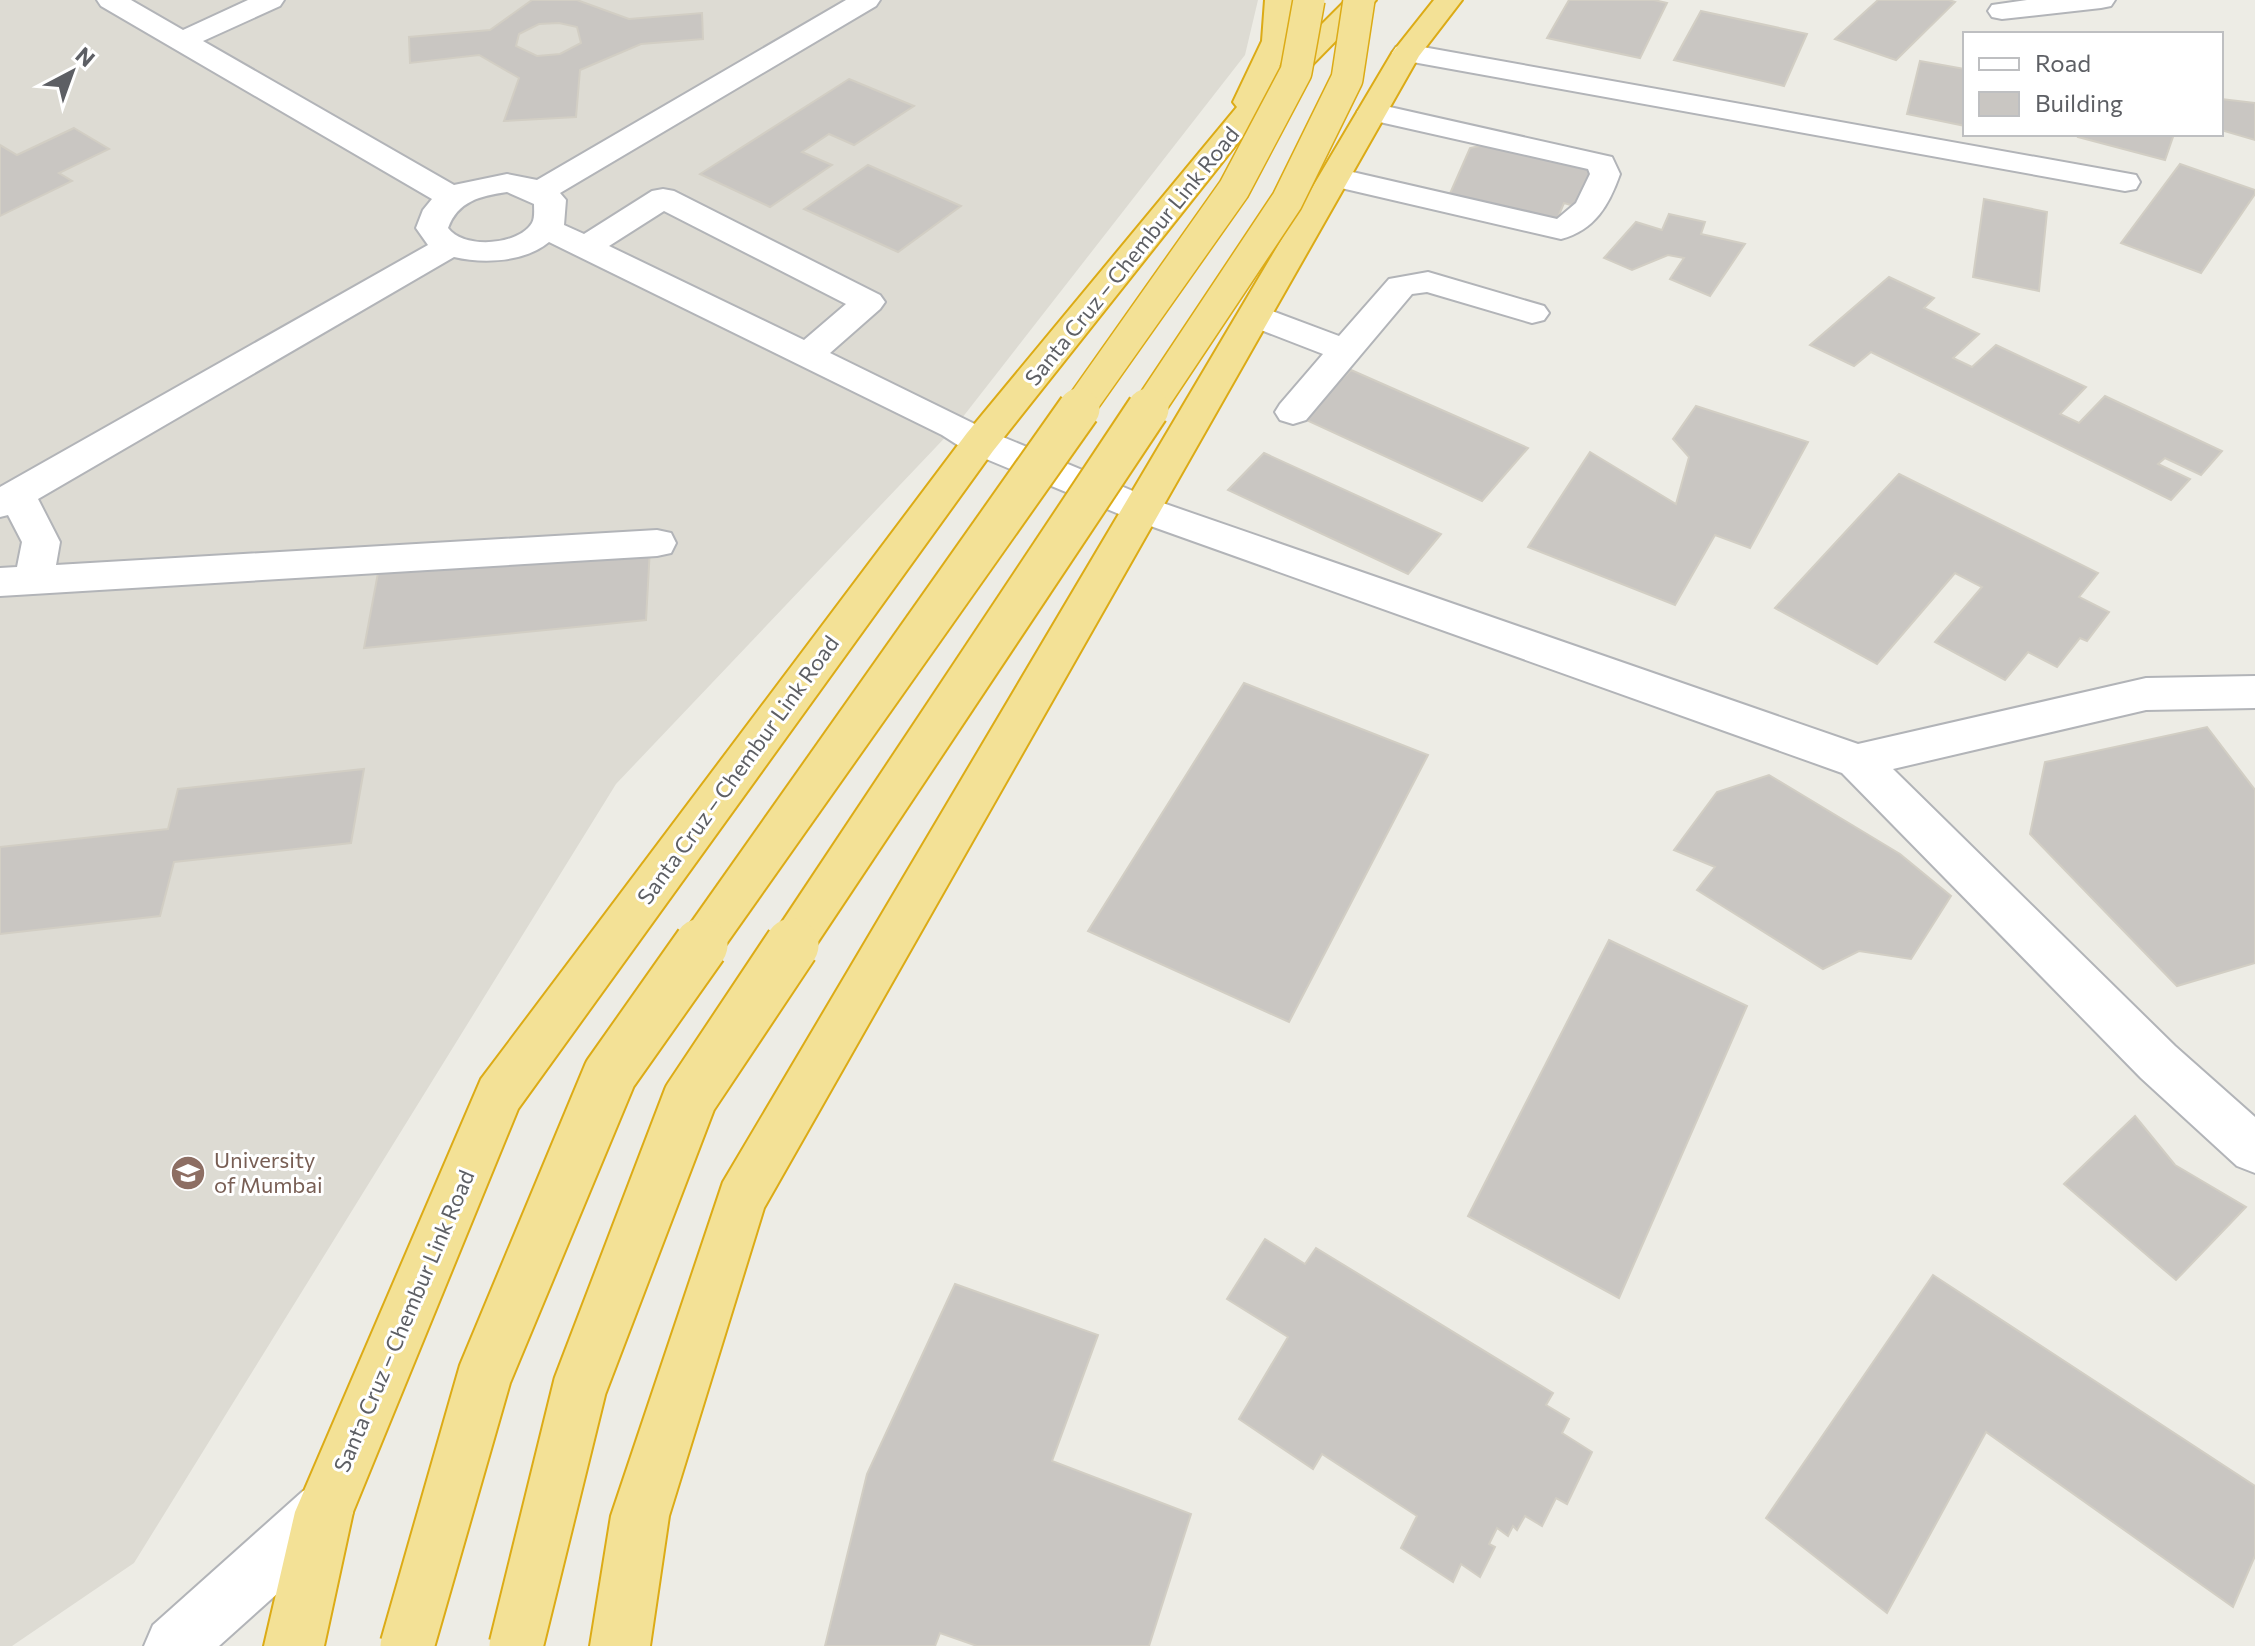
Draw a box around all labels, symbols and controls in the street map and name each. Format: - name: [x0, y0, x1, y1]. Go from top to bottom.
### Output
- north arrow: [32, 32, 112, 112]
- legend: [1963, 32, 2223, 136]
- text: N: [70, 41, 101, 72]
- text: Road: [2035, 48, 2091, 77]
- text: Building: [2035, 88, 2123, 117]
- street label: Santa Cruz – Chembur Link Road: [1019, 121, 1244, 391]
- street label: Santa Cruz – Chembur Link Road: [631, 630, 844, 909]
- place label: University of Mumbai: [214, 1146, 323, 1198]
- school or university icon: University of Mumbai: [169, 1154, 207, 1192]
- street label: Santa Cruz – Chembur Link Road: [328, 1166, 480, 1476]

